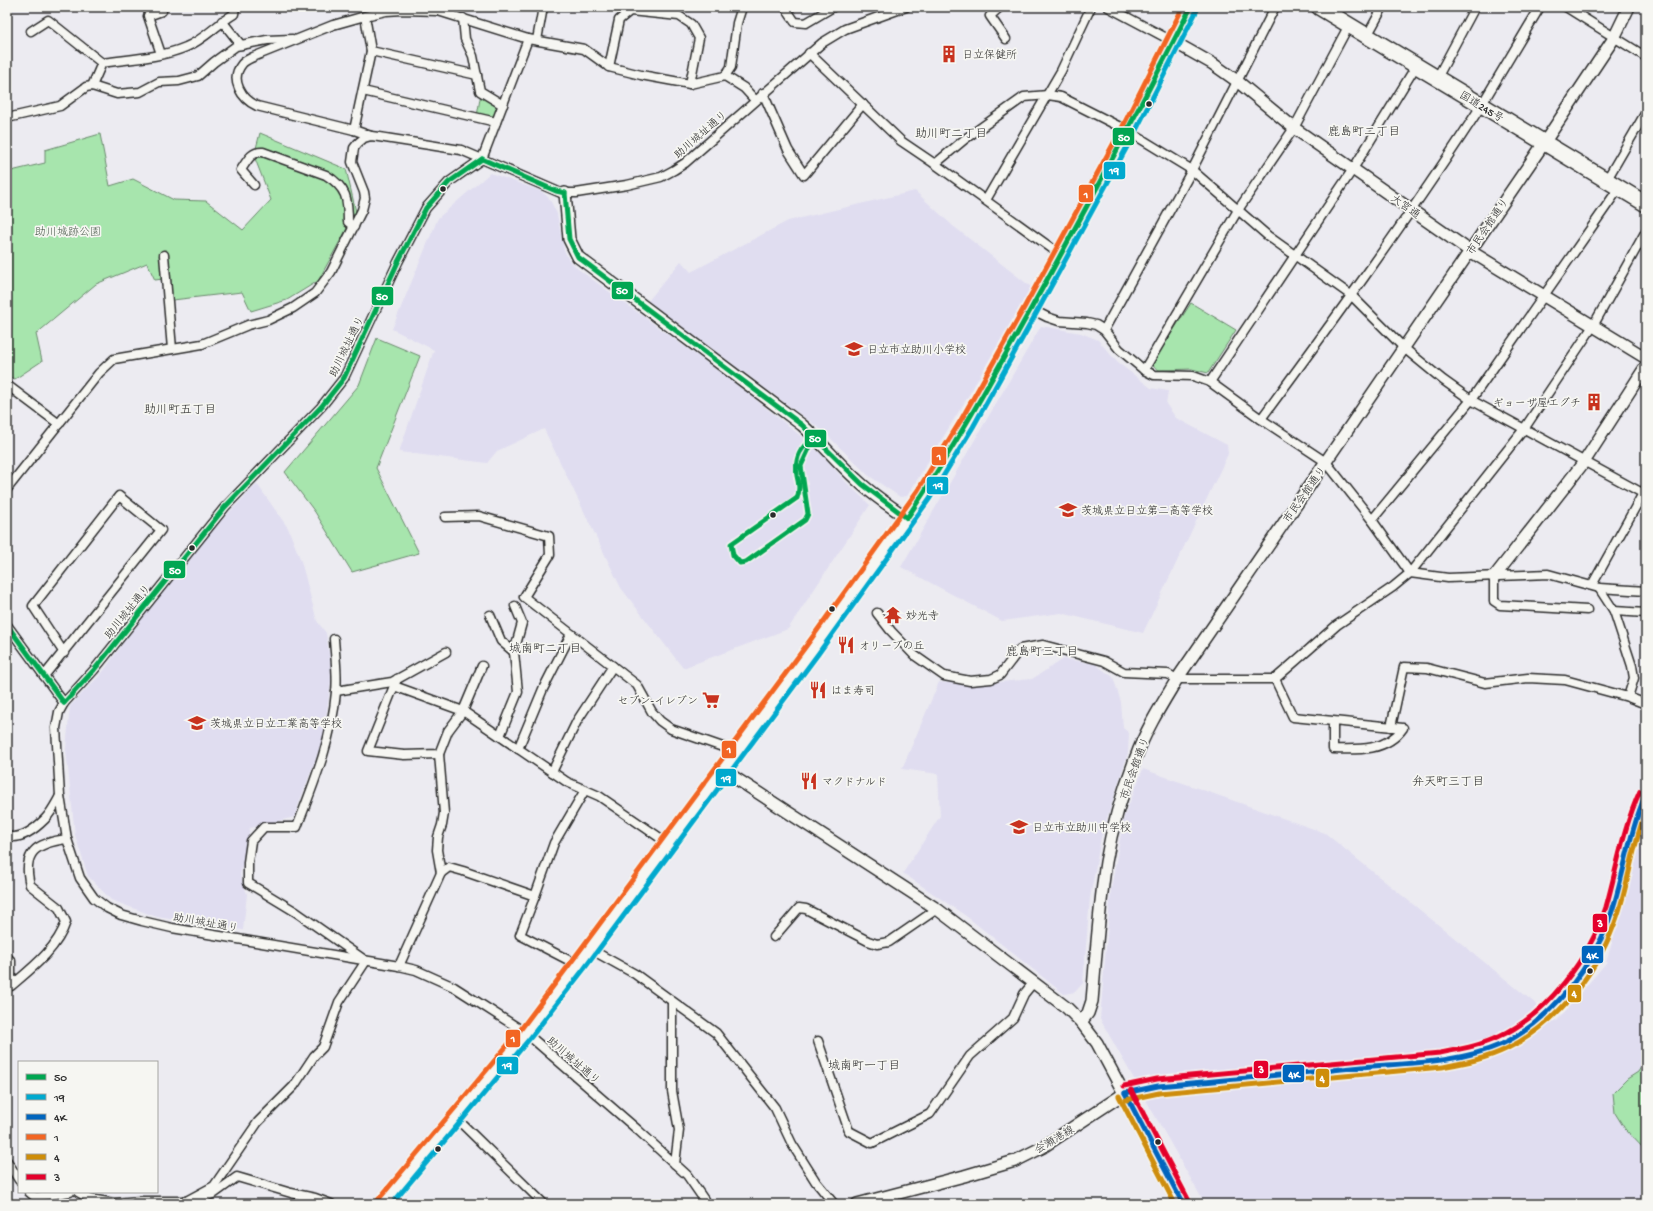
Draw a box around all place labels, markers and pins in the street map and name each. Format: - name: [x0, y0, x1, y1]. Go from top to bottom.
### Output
- building icon: 日立保健所: [939, 44, 959, 64]
- place label: 日立保健所: [962, 49, 1017, 62]
- unlabelled marker: [1144, 99, 1154, 109]
- unlabelled marker: [438, 184, 448, 194]
- school or university icon: 日立市立助川小学校: [844, 339, 864, 359]
- place label: 日立市立助川小学校: [867, 344, 966, 357]
- building icon: ギョーザ屋エグチ: [1584, 392, 1604, 412]
- place label: ギョーザ屋エグチ: [1493, 397, 1581, 410]
- school or university icon: 茨城県立日立第二高等学校: [1058, 500, 1078, 520]
- place label: 茨城県立日立第二高等学校: [1081, 505, 1213, 518]
- unlabelled marker: [768, 510, 778, 520]
- unlabelled marker: [187, 543, 197, 553]
- unlabelled marker: [827, 604, 837, 614]
- temple icon: 妙光寺: [883, 605, 903, 625]
- place label: 妙光寺: [906, 610, 939, 623]
- restaurant icon: オリーブの丘: [836, 635, 856, 655]
- place label: オリーブの丘: [859, 640, 925, 653]
- restaurant icon: はま寿司: [808, 680, 828, 700]
- place label: はま寿司: [831, 685, 875, 698]
- supermarket icon: セブン-イレブン: [701, 690, 721, 710]
- place label: セブン-イレブン: [618, 695, 698, 708]
- school or university icon: 茨城県立日立工業高等学校: [187, 713, 207, 733]
- place label: 茨城県立日立工業高等学校: [210, 718, 342, 731]
- restaurant icon: マクドナルド: [799, 771, 819, 791]
- place label: マクドナルド: [822, 777, 887, 789]
- school or university icon: 日立市立助川中学校: [1009, 817, 1029, 837]
- place label: 日立市立助川中学校: [1032, 822, 1131, 835]
- unlabelled marker: [1585, 966, 1595, 976]
- unlabelled marker: [1153, 1137, 1163, 1147]
- unlabelled marker: [433, 1144, 443, 1154]

